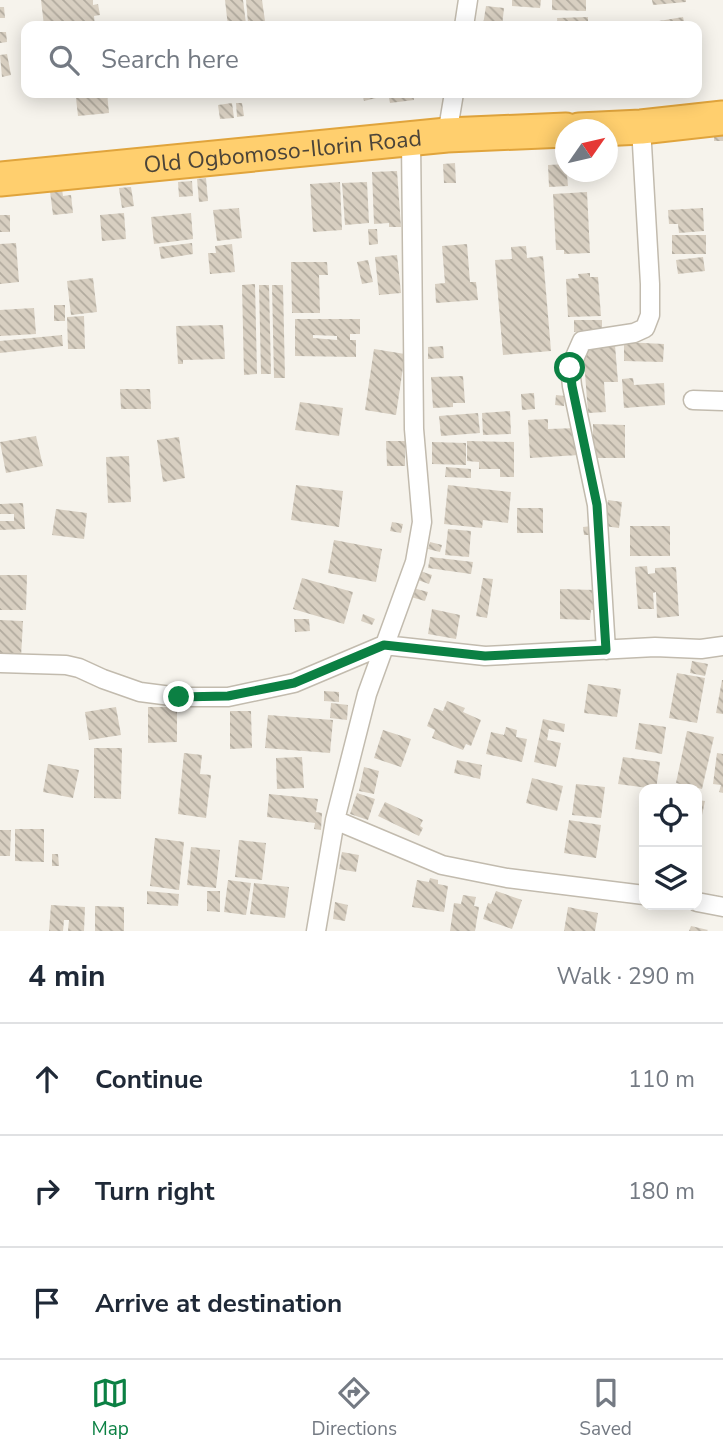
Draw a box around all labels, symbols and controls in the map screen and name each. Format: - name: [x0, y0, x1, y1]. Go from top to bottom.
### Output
- search box: [21, 21, 702, 98]
- icon: search: [45, 41, 83, 79]
- text: Search here: [101, 42, 239, 77]
- north arrow: [555, 119, 618, 182]
- street label: Old Ogbomoso-Ilorin Road: [142, 122, 423, 180]
- route start: [554, 352, 585, 383]
- route end: [163, 681, 194, 712]
- map controls: [639, 784, 702, 910]
- button: locate: [639, 784, 702, 847]
- button: layers: [639, 847, 702, 910]
- text: 4 min: [28, 956, 106, 997]
- text: Walk · 290 m: [556, 961, 695, 992]
- icon: ahead: [28, 1060, 66, 1098]
- text: Continue: [95, 1062, 203, 1097]
- text: 110 m: [628, 1064, 695, 1095]
- icon: right: [28, 1172, 66, 1210]
- text: Turn right: [95, 1174, 214, 1209]
- text: 180 m: [628, 1176, 695, 1207]
- icon: arrive: [28, 1284, 66, 1322]
- text: Arrive at destination: [95, 1286, 342, 1321]
- tab: Map: [91, 1374, 129, 1442]
- tab: Directions: [311, 1374, 397, 1442]
- tab: Saved: [579, 1374, 632, 1442]

